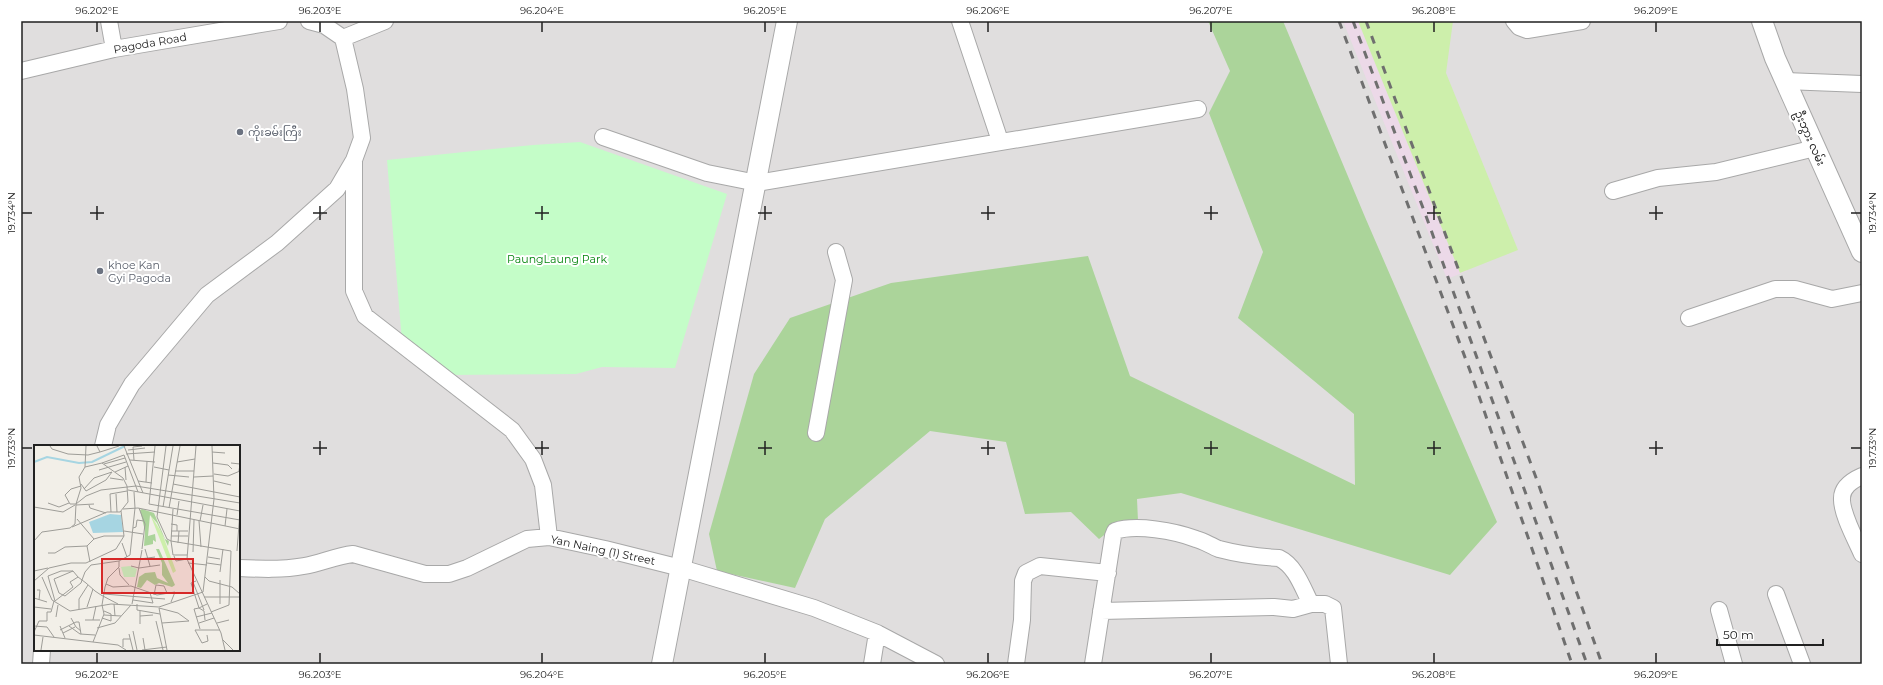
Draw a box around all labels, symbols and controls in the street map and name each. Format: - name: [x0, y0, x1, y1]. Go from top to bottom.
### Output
- text: 96.202°E: [75, 4, 119, 17]
- text: 96.203°E: [298, 4, 342, 17]
- text: 96.204°E: [520, 4, 564, 17]
- text: 96.205°E: [743, 4, 787, 17]
- text: 96.206°E: [966, 4, 1010, 17]
- text: 96.207°E: [1189, 4, 1233, 17]
- text: 96.208°E: [1412, 4, 1456, 17]
- text: 96.209°E: [1634, 4, 1678, 17]
- street label: Pagoda Road: [112, 30, 188, 56]
- street label: ဦးဘွား လမ်း: [1790, 108, 1828, 169]
- place label: ကိုးခမ်းကြီး: [248, 125, 302, 141]
- marker: ကိုးခမ်းကြီး: [235, 127, 245, 137]
- text: 19.734°N: [5, 192, 18, 234]
- text: 19.734°N: [1866, 192, 1879, 234]
- park label: PaungLaung Park: [507, 252, 607, 266]
- place label: khoe Kan Gyi Pagoda: [108, 258, 171, 285]
- marker: khoe Kan Gyi Pagoda: [95, 266, 105, 276]
- text: 19.733°N: [5, 428, 18, 468]
- text: 19.733°N: [1866, 428, 1879, 468]
- inset map: [34, 445, 240, 651]
- street label: Yan Naing (1) Street: [549, 532, 657, 568]
- scale bar: [1717, 621, 1823, 647]
- text: 50 m: [1723, 627, 1754, 642]
- text: 96.202°E: [75, 668, 119, 681]
- text: 96.203°E: [298, 668, 342, 681]
- text: 96.204°E: [520, 668, 564, 681]
- text: 96.205°E: [743, 668, 787, 681]
- text: 96.206°E: [966, 668, 1010, 681]
- text: 96.207°E: [1189, 668, 1233, 681]
- text: 96.208°E: [1412, 668, 1456, 681]
- text: 96.209°E: [1634, 668, 1678, 681]

